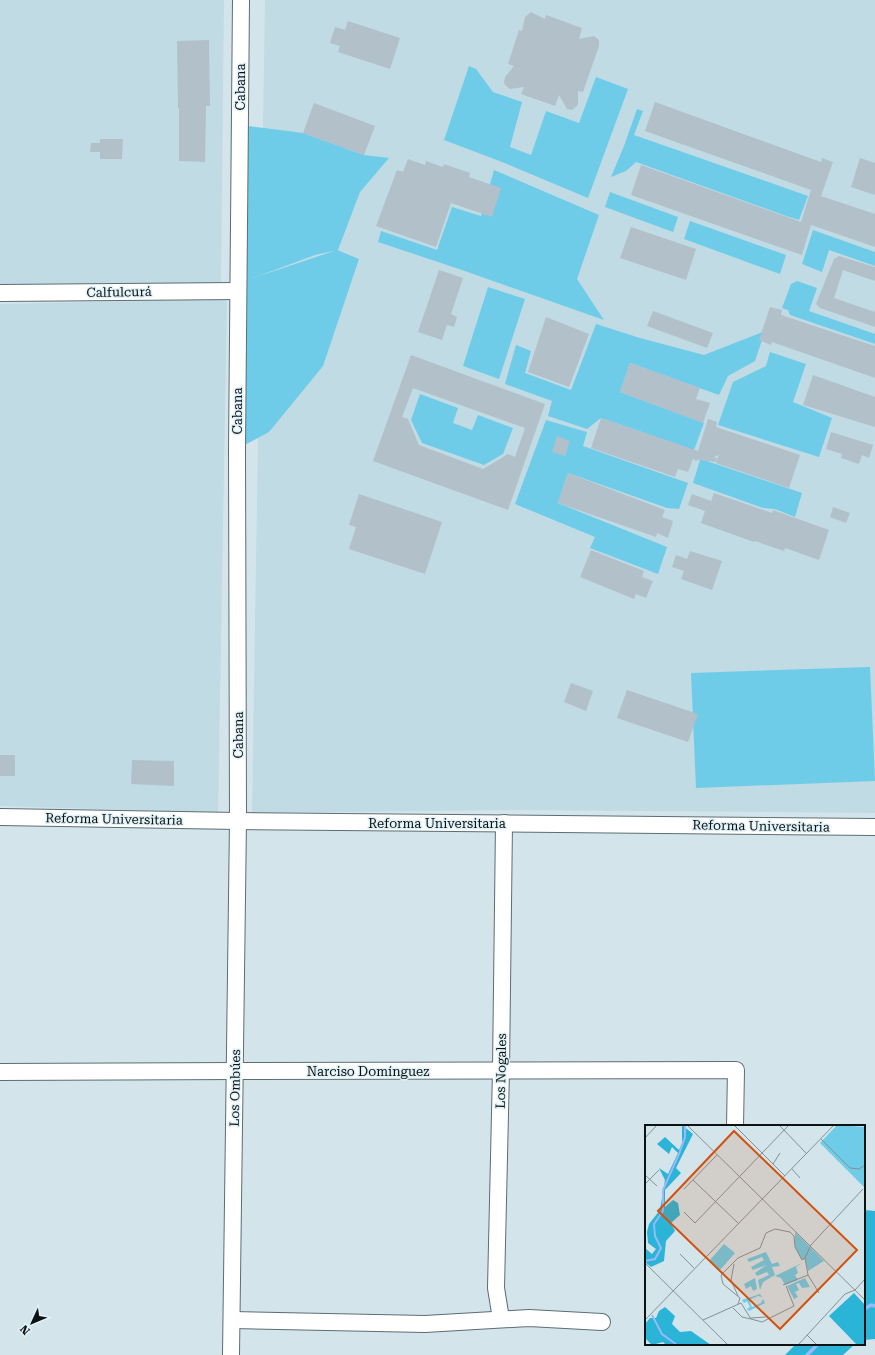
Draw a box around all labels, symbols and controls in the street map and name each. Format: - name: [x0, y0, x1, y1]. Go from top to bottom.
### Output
- street label: Cabana: [233, 63, 248, 111]
- street label: Calfulcurá: [86, 284, 152, 300]
- street label: Cabana: [230, 387, 245, 435]
- street label: Cabana: [231, 711, 246, 759]
- street label: Reforma Universitaria: [45, 810, 183, 828]
- street label: Reforma Universitaria: [368, 816, 506, 831]
- street label: Reforma Universitaria: [692, 817, 830, 835]
- street label: Los Nogales: [493, 1033, 509, 1109]
- street label: Los Ombúes: [227, 1049, 243, 1127]
- street label: Narciso Domínguez: [307, 1064, 429, 1079]
- inset map: [645, 1125, 865, 1345]
- north arrow: [12, 1303, 52, 1343]
- text: N: [17, 1322, 33, 1337]

